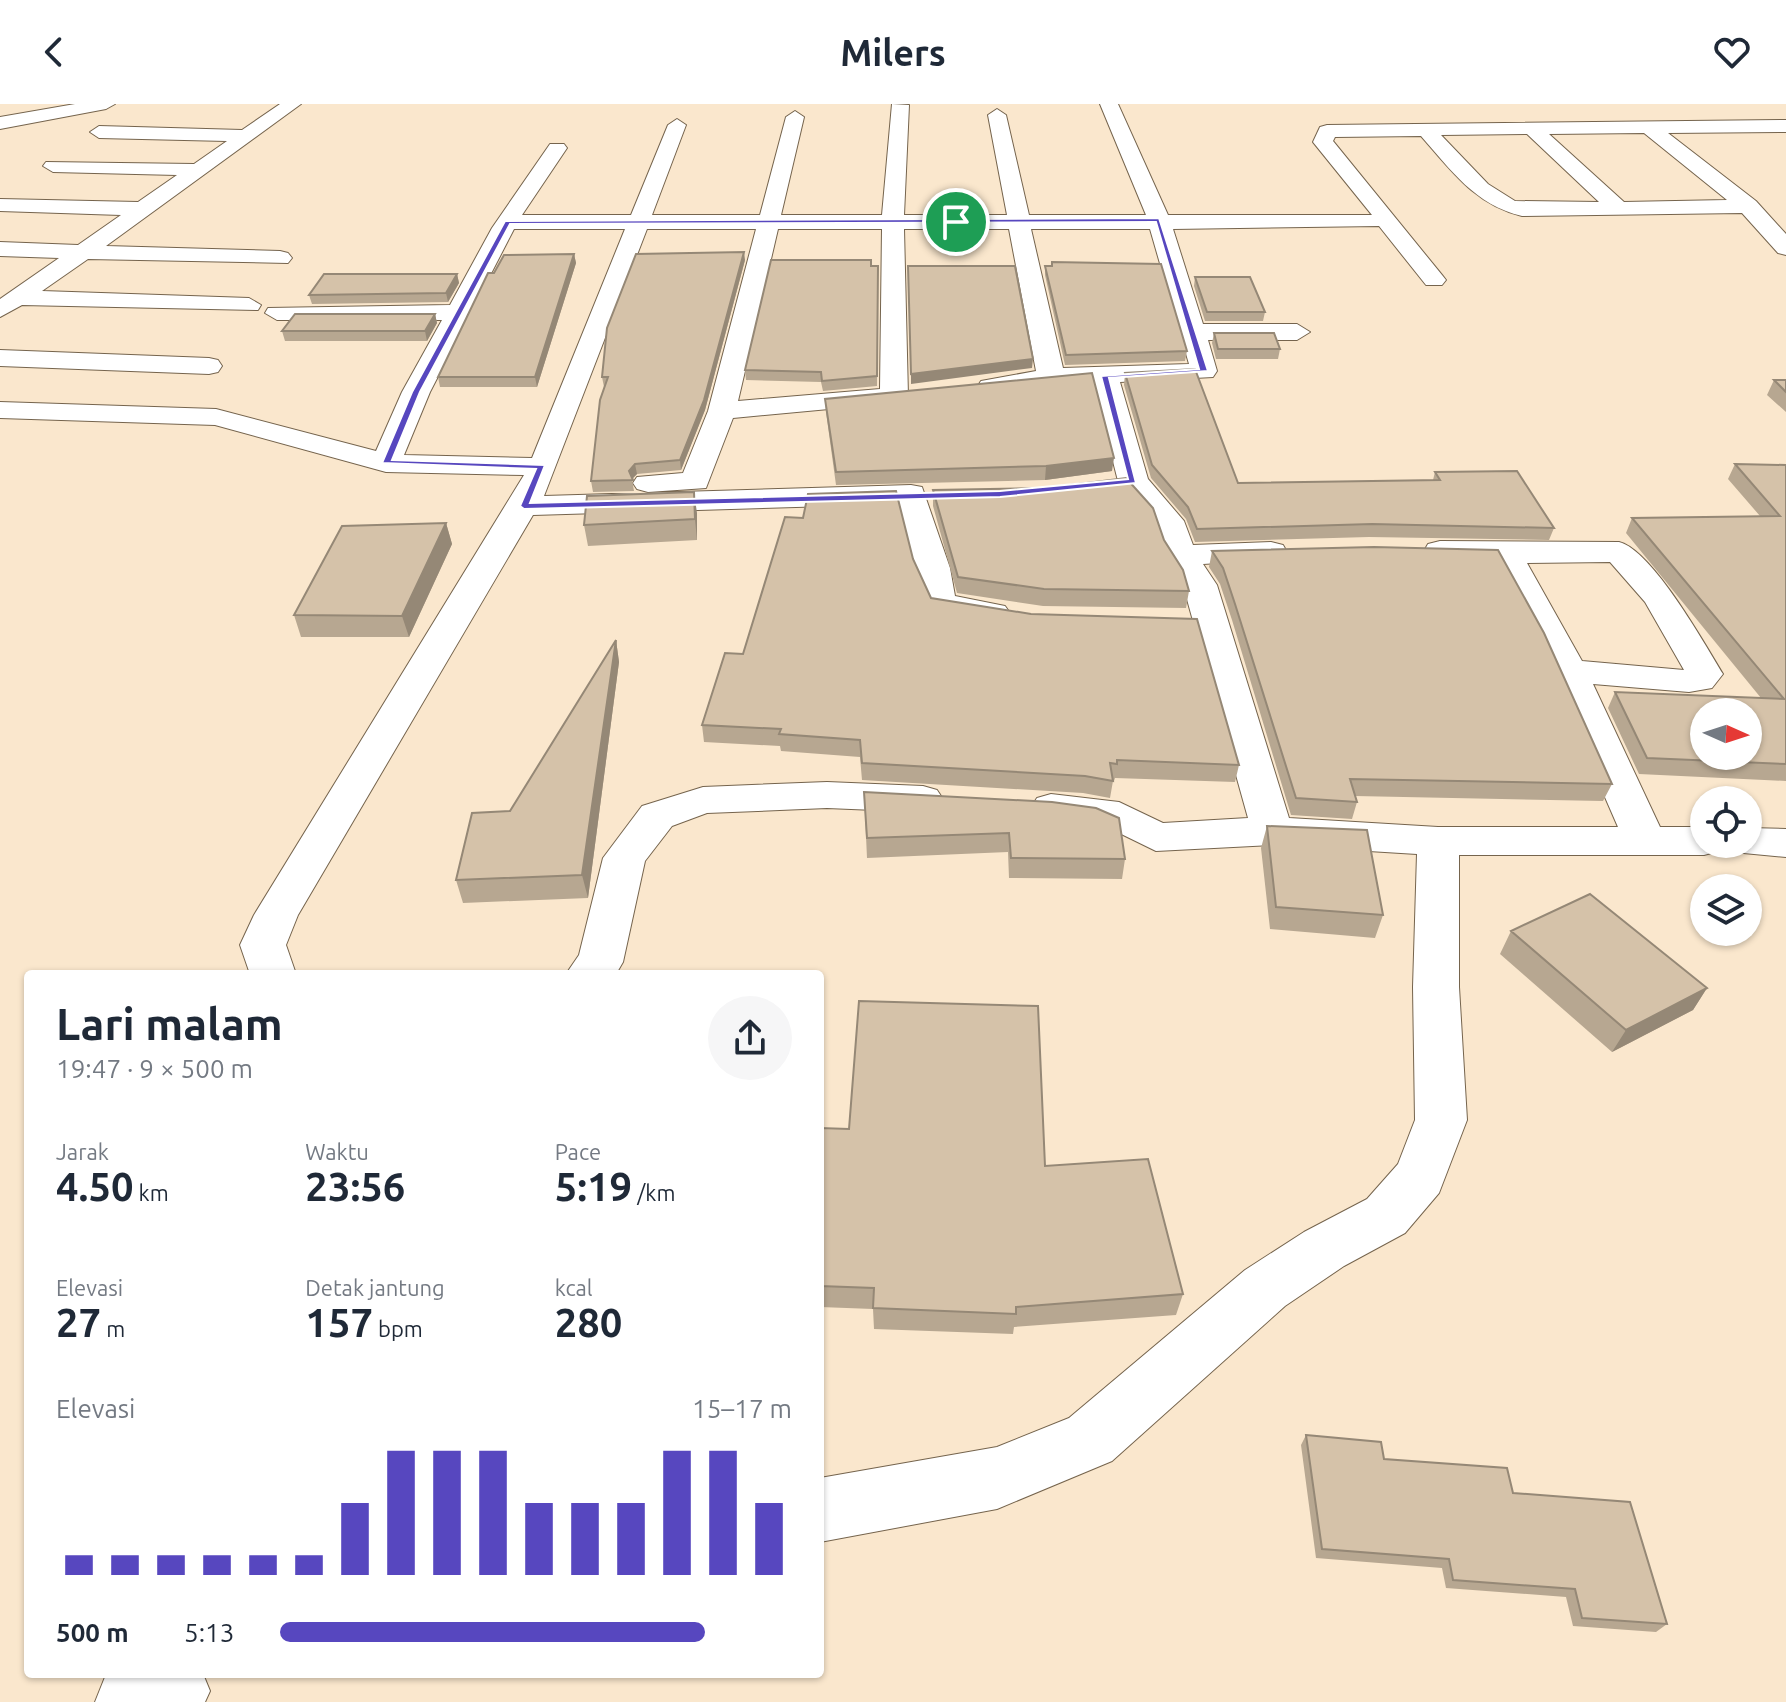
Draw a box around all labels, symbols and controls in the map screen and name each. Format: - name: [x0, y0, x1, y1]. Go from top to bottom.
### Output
- icon: back: [32, 30, 76, 74]
- icon: heart: [1710, 30, 1754, 74]
- text: Milers: [840, 32, 946, 73]
- pin: [922, 188, 990, 256]
- icon: arrive: [934, 200, 978, 244]
- north arrow: [1690, 698, 1762, 770]
- map controls: [1690, 698, 1762, 946]
- button: locate: [1690, 786, 1762, 858]
- button: layers: [1690, 874, 1762, 946]
- button: share: [708, 996, 792, 1080]
- text: Lari malam: [56, 999, 283, 1048]
- text: 19:47 · 9 × 500 m: [56, 1054, 253, 1083]
- text: Jarak: [56, 1139, 109, 1164]
- text: Waktu: [305, 1139, 369, 1164]
- text: Pace: [555, 1139, 601, 1164]
- text: 4.50: [56, 1164, 134, 1209]
- text: 23:56: [305, 1164, 405, 1209]
- text: 5:19: [555, 1164, 632, 1209]
- text: km: [134, 1180, 169, 1205]
- text: /km: [632, 1180, 675, 1205]
- text: Elevasi: [56, 1275, 123, 1300]
- text: Detak jantung: [305, 1275, 445, 1300]
- text: kcal: [555, 1275, 593, 1300]
- text: 27: [56, 1300, 101, 1345]
- text: 157: [305, 1300, 373, 1345]
- text: 280: [555, 1300, 622, 1345]
- text: m: [101, 1316, 125, 1341]
- text: bpm: [373, 1316, 423, 1341]
- text: Elevasi: [56, 1394, 135, 1423]
- text: 15–17 m: [692, 1394, 792, 1423]
- text: 500 m: [56, 1618, 129, 1647]
- text: 5:13: [184, 1618, 234, 1647]

